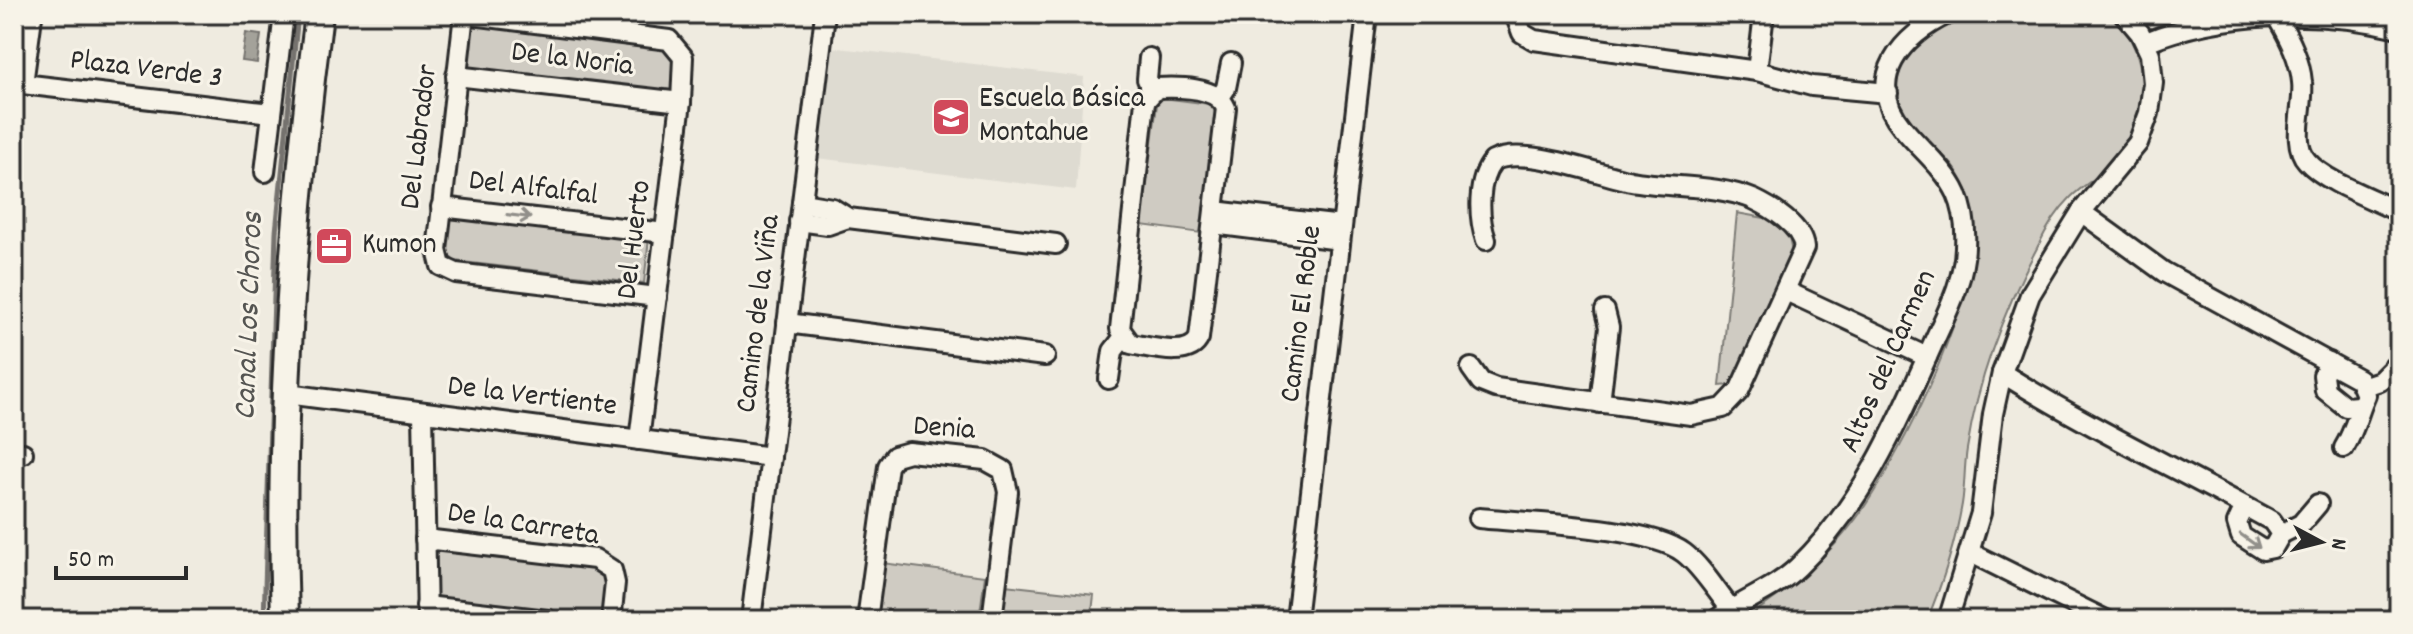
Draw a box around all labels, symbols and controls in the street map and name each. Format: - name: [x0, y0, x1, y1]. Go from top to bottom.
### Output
- street label: De la Noria: [509, 32, 636, 90]
- street label: Plaza Verde 3: [67, 40, 225, 102]
- street label: Del Labrador: [391, 62, 451, 212]
- place label: Escuela Básica Montahue: [979, 79, 1146, 156]
- school or university icon: Escuela Básica Montahue: [930, 96, 972, 138]
- street label: Del Alfalfal: [466, 161, 600, 219]
- street label: Del Huerto: [607, 178, 665, 302]
- one-way arrow: [505, 209, 531, 224]
- water label: Canal Los Choros: [224, 210, 278, 421]
- street label: Camino de la Viña: [727, 212, 794, 415]
- street label: Camino El Roble: [1271, 223, 1335, 405]
- office icon: Kumon: [313, 225, 355, 267]
- place label: Kumon: [362, 225, 437, 268]
- street label: Altos del Carmen: [1830, 264, 1950, 460]
- street label: De la Vertiente: [445, 366, 619, 430]
- street label: Denia: [912, 406, 977, 454]
- street label: De la Carreta: [444, 493, 603, 559]
- north arrow: [2281, 502, 2361, 582]
- scale bar: [56, 530, 186, 580]
- one-way arrow: [2239, 532, 2260, 549]
- text: N: [2321, 537, 2353, 551]
- text: 50 m: [68, 544, 114, 578]

